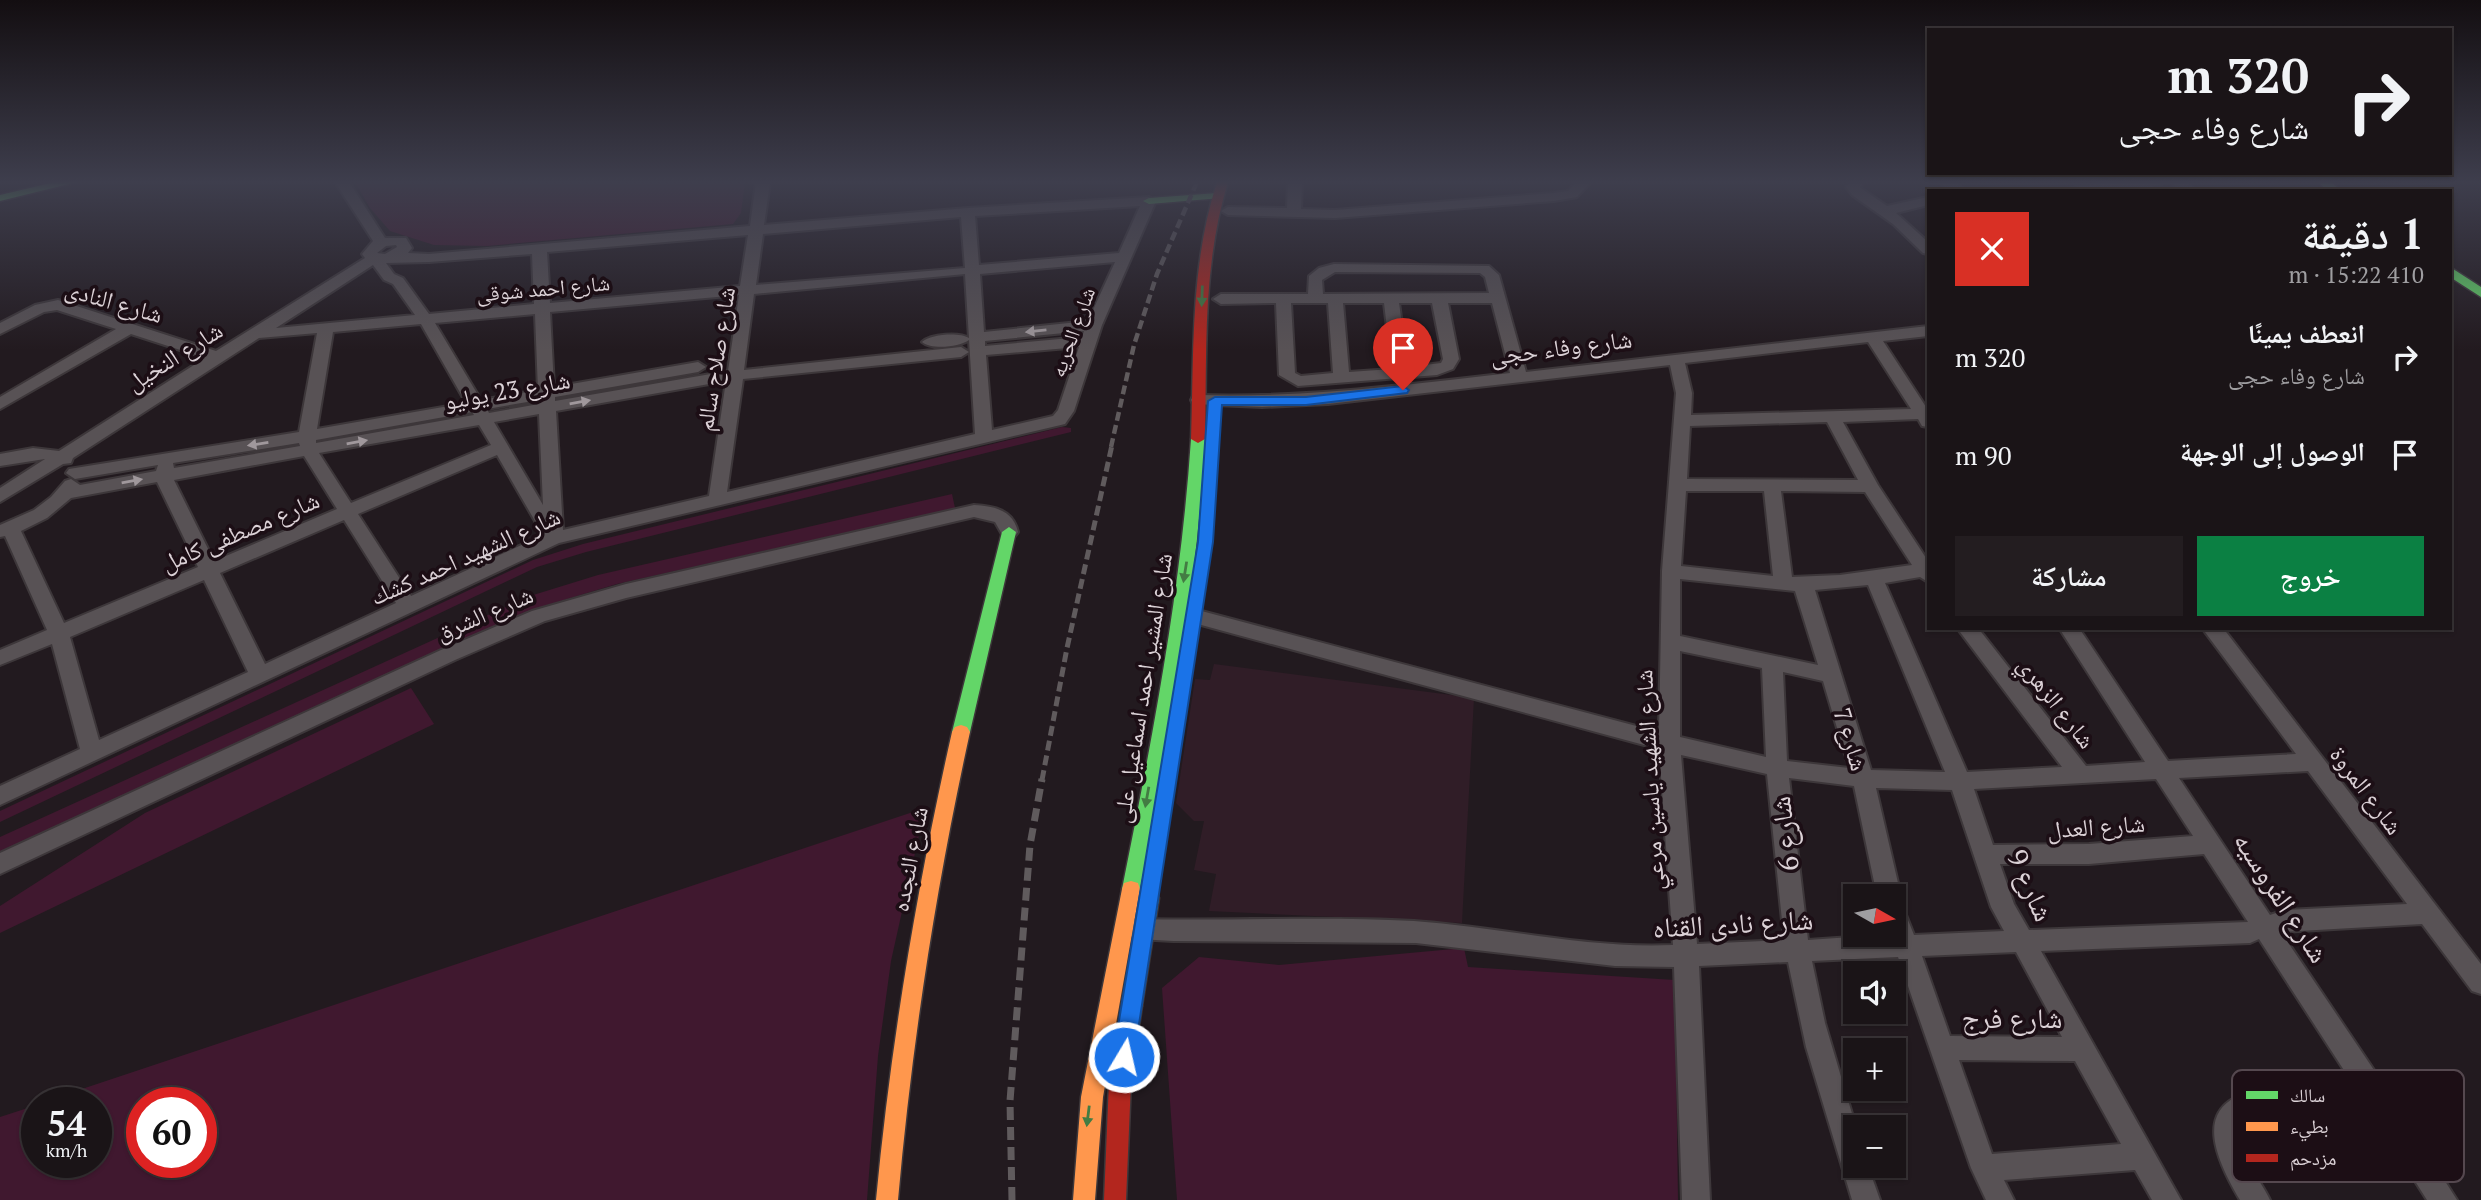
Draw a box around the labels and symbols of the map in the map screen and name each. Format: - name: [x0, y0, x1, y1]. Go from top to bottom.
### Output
- street label: شارع احمد شوقى: [475, 268, 611, 308]
- street label: شارع النادى: [61, 272, 167, 330]
- street label: شارع الحريه: [1043, 283, 1101, 381]
- street label: شارع صلاح سالم: [688, 285, 743, 434]
- one-way arrow: [1197, 286, 1208, 308]
- street label: شارع النخيل: [120, 314, 228, 398]
- pin: [1373, 318, 1433, 390]
- street label: شارع وفاء حجى: [1488, 322, 1634, 372]
- one-way arrow: [1025, 326, 1047, 337]
- street label: شارع 23 يوليو: [442, 363, 572, 417]
- one-way arrow: [569, 396, 591, 407]
- one-way arrow: [346, 437, 368, 448]
- one-way arrow: [247, 439, 269, 450]
- one-way arrow: [121, 476, 143, 487]
- street label: شارع مصطفى كامل: [156, 483, 324, 579]
- street label: شارع الشهيد احمد كشك: [365, 500, 565, 612]
- street label: شارع المشير احمد اسماعيل على: [1105, 551, 1179, 825]
- one-way arrow: [1179, 561, 1190, 583]
- street label: شارع الشرق: [430, 578, 538, 648]
- street label: شارع الزهري: [2008, 649, 2103, 757]
- street label: شارع الشهيد ياسين مرعي: [1627, 669, 1675, 891]
- street label: شارع 7: [1826, 704, 1876, 774]
- street label: شارع المروة: [2323, 739, 2411, 841]
- one-way arrow: [1142, 786, 1153, 808]
- street label: شارع 6: [1761, 795, 1807, 873]
- street label: شارع النجده: [883, 804, 935, 914]
- street label: شارع العدل: [2046, 807, 2146, 845]
- street label: شارع الفروسيه: [2226, 824, 2338, 970]
- street label: شارع 9: [1999, 843, 2063, 927]
- north arrow: [1843, 884, 1906, 947]
- street label: شارع نادى القناه: [1652, 900, 1814, 946]
- street label: شارع فرج: [1962, 999, 2062, 1036]
- position arrow: [1087, 1020, 1161, 1094]
- legend: [2232, 1070, 2464, 1182]
- text: سالك: [2290, 1082, 2325, 1107]
- speed limit sign: 60: [126, 1087, 217, 1178]
- one-way arrow: [1082, 1106, 1093, 1128]
- text: بطيء: [2290, 1113, 2329, 1142]
- text: مزدحم: [2290, 1145, 2336, 1171]

